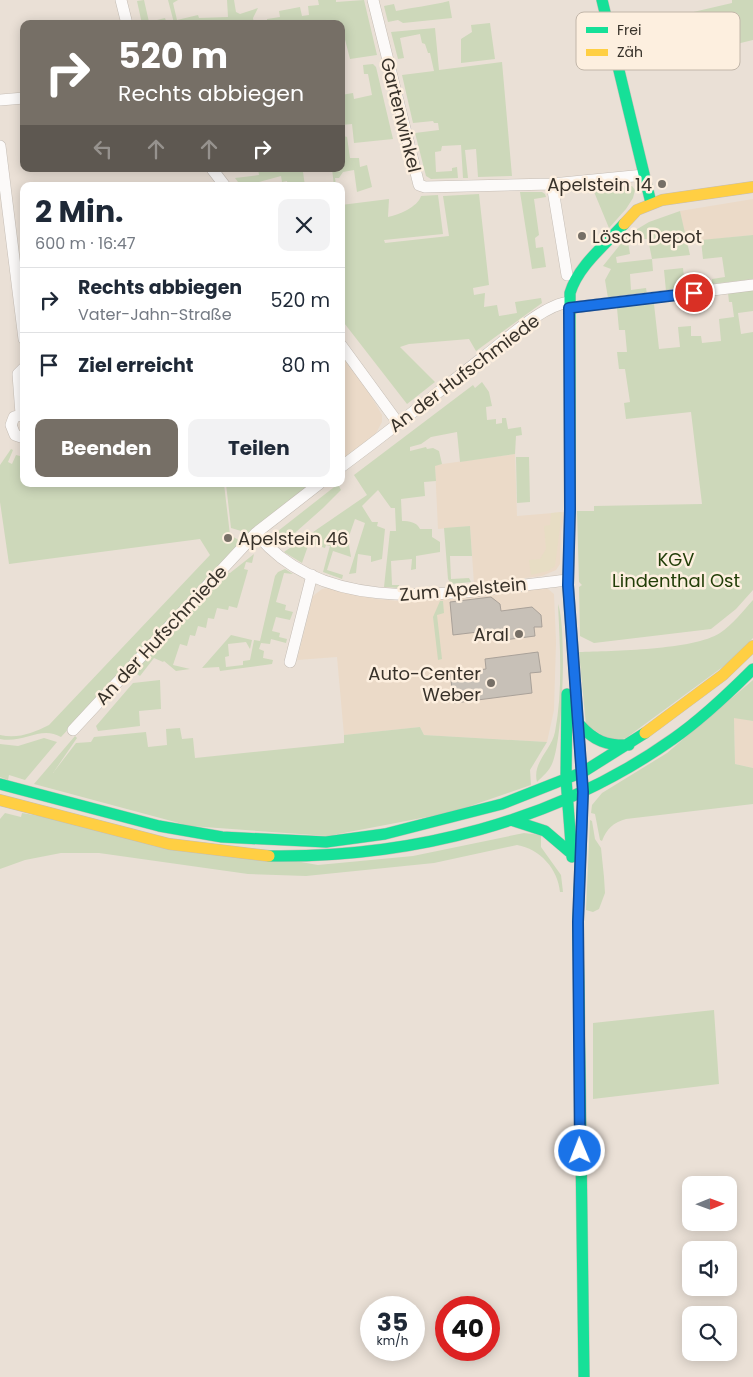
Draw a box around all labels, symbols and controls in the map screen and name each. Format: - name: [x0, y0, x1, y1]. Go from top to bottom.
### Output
- legend: [576, 12, 740, 70]
- text: Frei: [617, 20, 641, 40]
- text: 520 m: [118, 31, 228, 80]
- icon: right: [35, 40, 100, 105]
- text: Zäh: [617, 42, 643, 62]
- street label: Gartenwinkel: [375, 55, 427, 175]
- text: Rechts abbiegen: [118, 78, 304, 109]
- icon: left: [89, 135, 117, 163]
- icon: ahead: [142, 135, 170, 163]
- icon: ahead: [195, 135, 223, 163]
- icon: right: [248, 135, 276, 163]
- place label: Apelstein 14: [547, 172, 652, 197]
- marker: Apelstein 14: [656, 178, 668, 190]
- text: 2 Min.: [35, 190, 124, 233]
- button: close: [278, 199, 330, 251]
- place label: Lösch Depot: [592, 224, 702, 249]
- marker: Lösch Depot: [576, 230, 588, 242]
- text: 600 m · 16:47: [35, 232, 135, 255]
- pin: [673, 272, 715, 314]
- text: Rechts abbiegen: [78, 274, 242, 301]
- icon: arrive: [680, 279, 708, 307]
- icon: right: [35, 286, 63, 314]
- text: 520 m: [271, 287, 330, 314]
- text: Vater-Jahn-Straße: [78, 303, 232, 326]
- street label: An der Hufschmiede: [384, 308, 544, 438]
- icon: arrive: [35, 351, 63, 379]
- text: Ziel erreicht: [78, 352, 194, 379]
- text: 80 m: [281, 352, 330, 379]
- button: Beenden: [35, 419, 178, 477]
- button: Teilen: [188, 419, 330, 477]
- place label: Apelstein 46: [238, 526, 349, 551]
- marker: Apelstein 46: [222, 532, 234, 544]
- park label: KGV Lindenthal Ost: [612, 547, 740, 593]
- street label: An der Hufschmiede: [90, 560, 232, 710]
- street label: Zum Apelstein: [398, 571, 528, 607]
- place label: Aral: [474, 622, 509, 647]
- marker: Aral: [513, 628, 525, 640]
- place label: Auto-Center Weber: [368, 661, 481, 707]
- marker: Auto-Center Weber: [485, 677, 497, 689]
- position arrow: [553, 1124, 605, 1176]
- north arrow: [682, 1176, 738, 1231]
- map controls: [682, 1176, 737, 1361]
- button: sound: [682, 1241, 737, 1296]
- speed limit sign: 40: [435, 1296, 500, 1361]
- text: 35: [377, 1305, 408, 1340]
- button: search: [682, 1306, 737, 1361]
- text: km/h: [377, 1332, 408, 1349]

